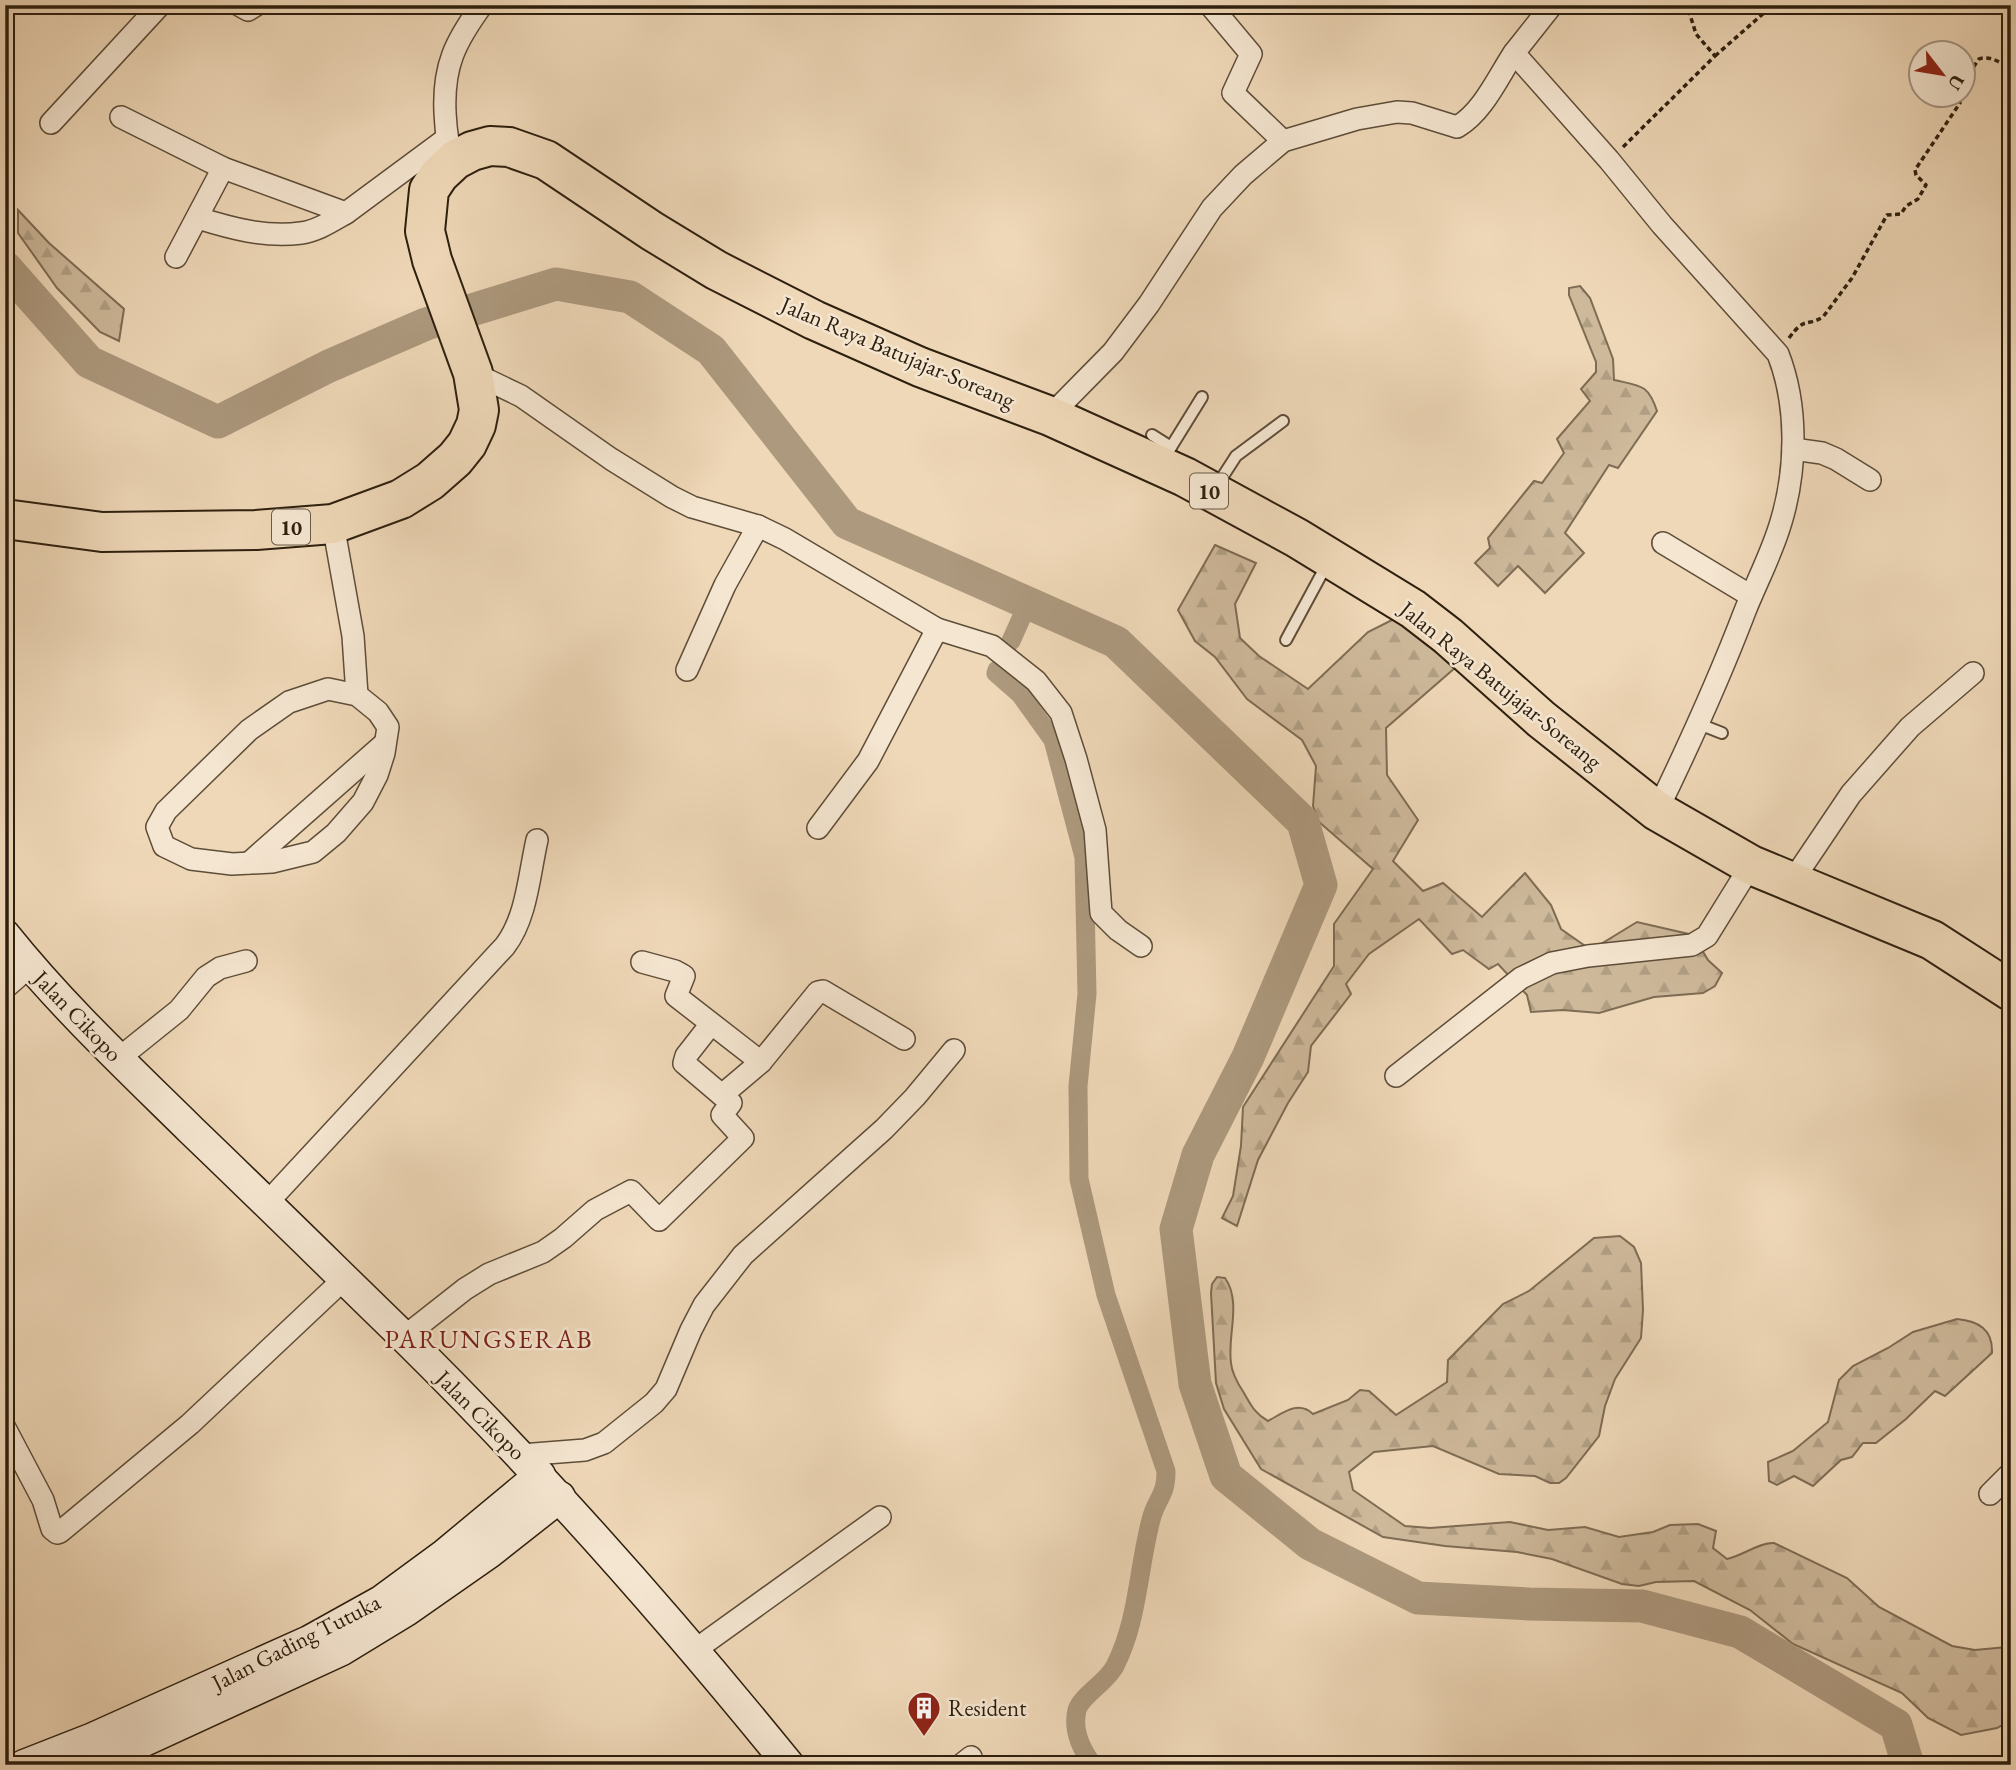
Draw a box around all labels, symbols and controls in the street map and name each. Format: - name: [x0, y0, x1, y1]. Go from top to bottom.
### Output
- north arrow: [1908, 38, 1978, 108]
- text: U: [1942, 70, 1971, 95]
- street label: Jalan Raya Batujajar-Soreang: [774, 288, 1021, 415]
- road number: 10: [1190, 474, 1228, 508]
- road number: 10: [272, 510, 310, 544]
- street label: Jalan Raya Batujajar-Soreang: [1392, 593, 1609, 777]
- street label: Jalan Cikopo: [26, 962, 129, 1068]
- district label: PARUNGSERAB: [385, 1322, 593, 1356]
- street label: Jalan Cikopo: [428, 1362, 533, 1467]
- street label: Jalan Gading Tutuka: [205, 1586, 386, 1698]
- building icon: Resident: [905, 1689, 943, 1738]
- place label: Resident: [948, 1693, 1027, 1723]

